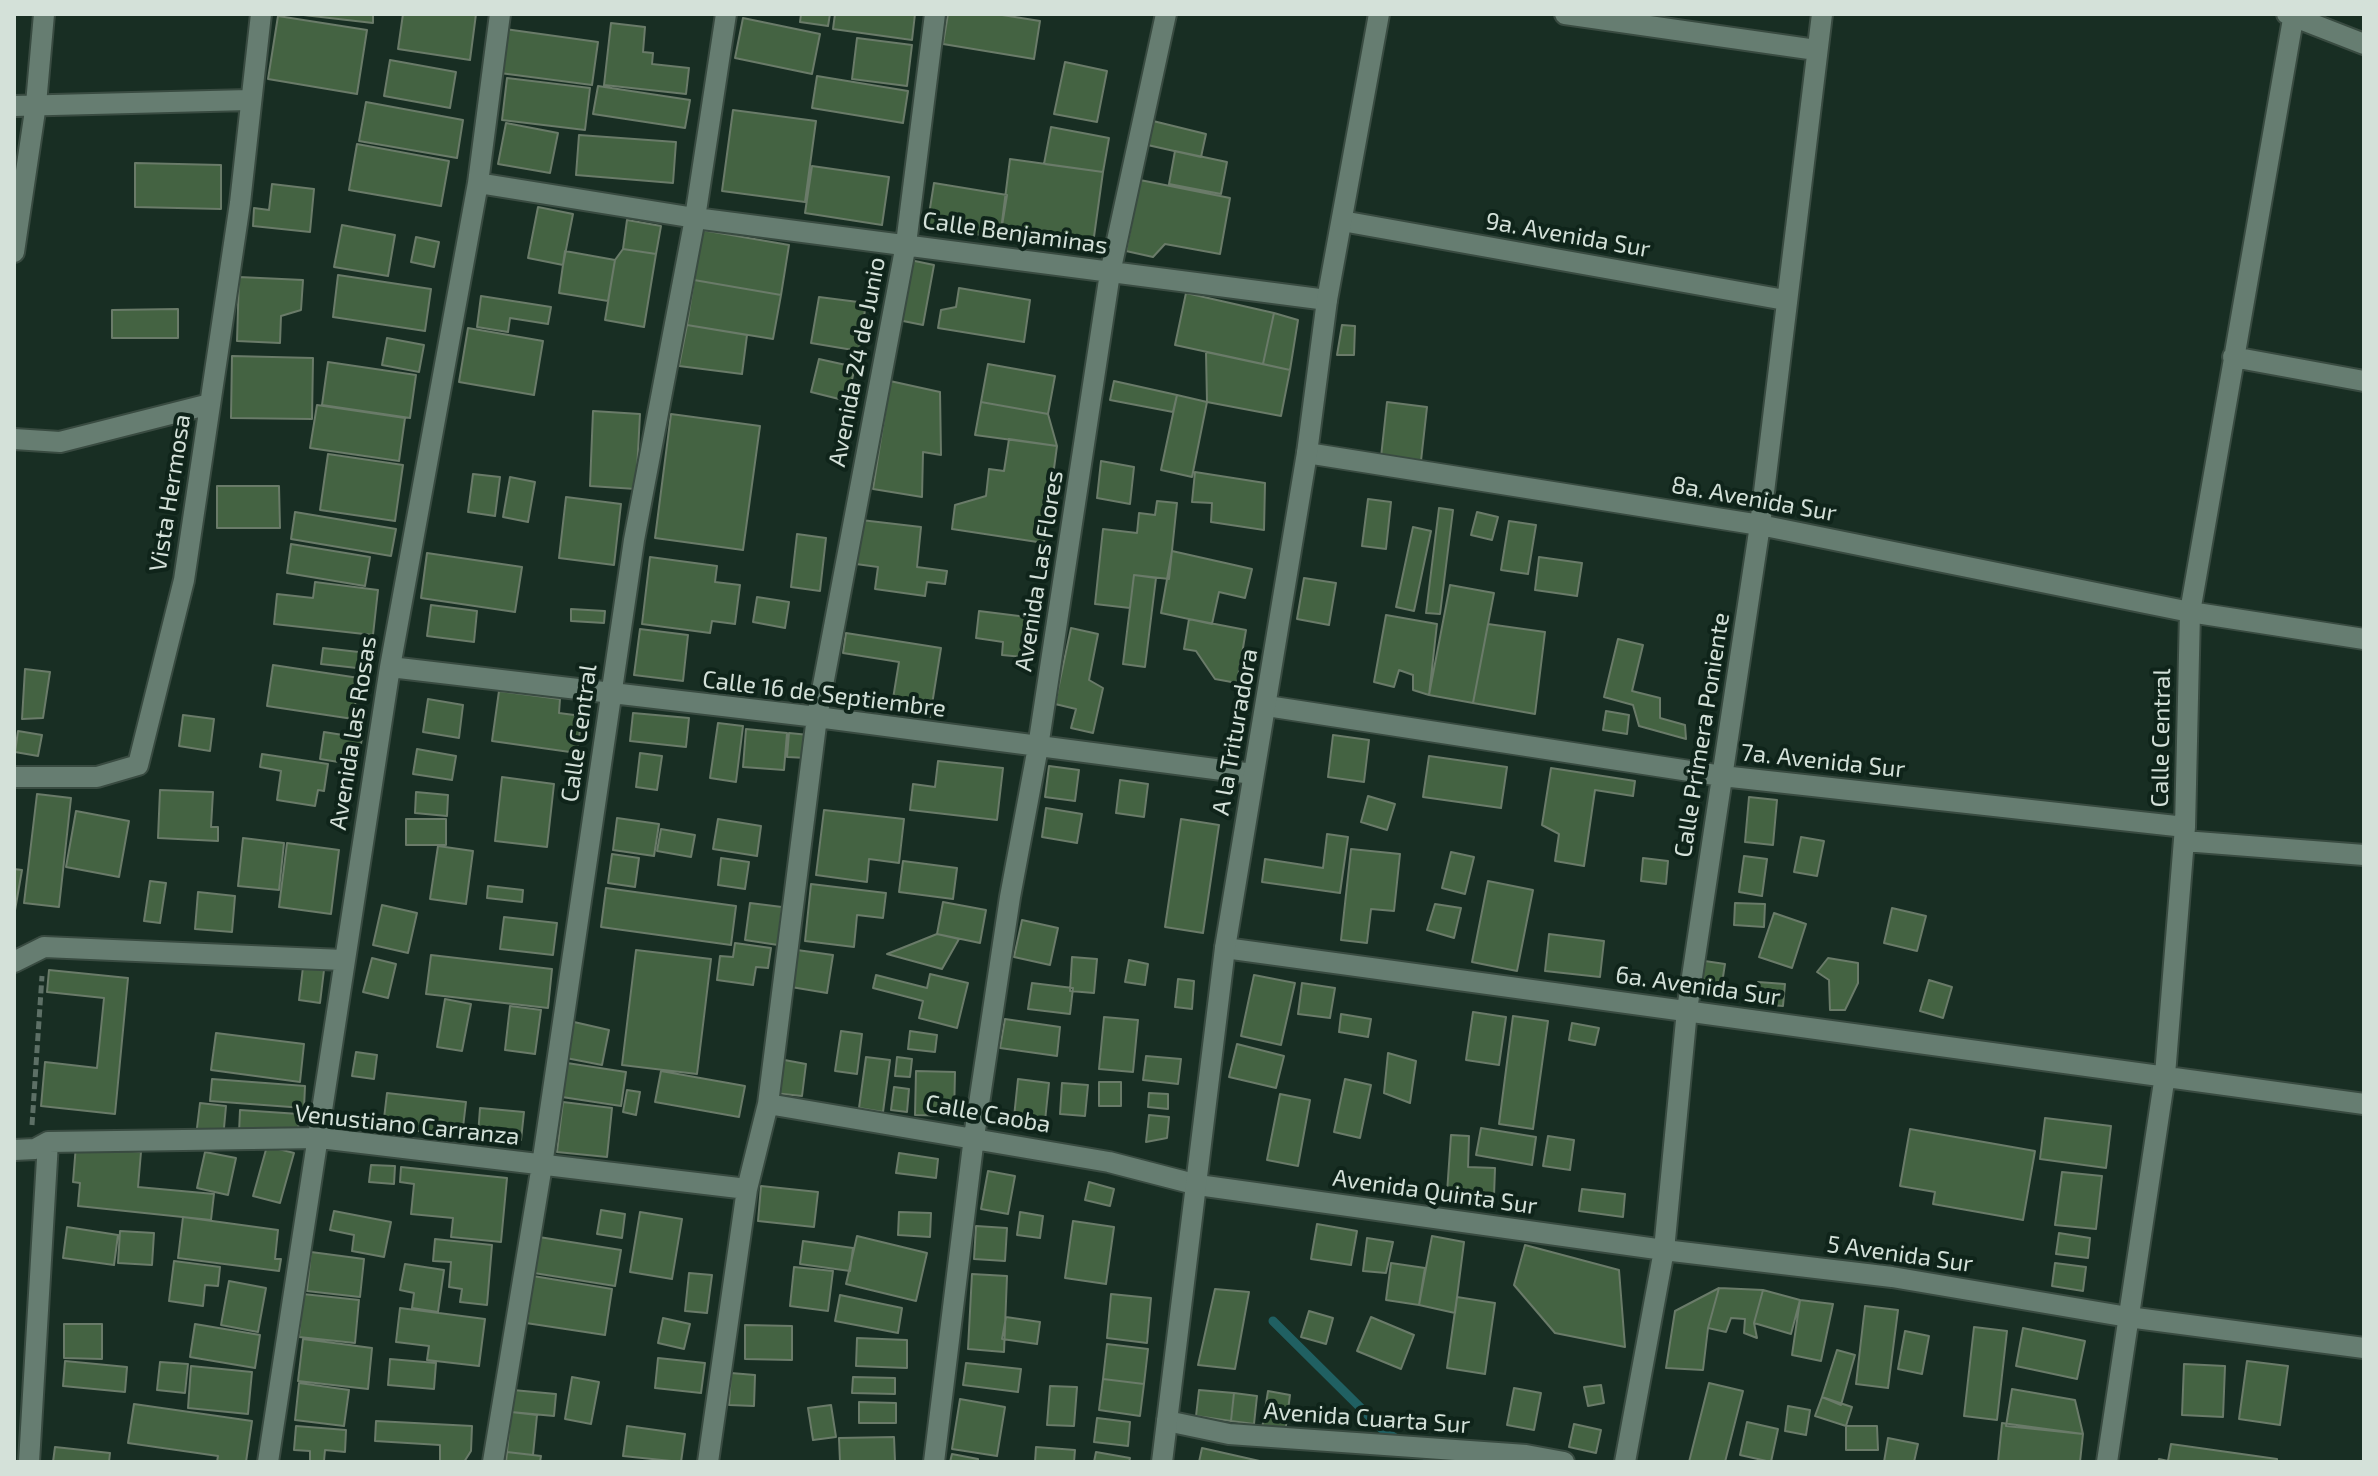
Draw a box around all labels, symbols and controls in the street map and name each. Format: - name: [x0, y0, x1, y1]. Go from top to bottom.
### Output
- street label: Calle Benjaminas: [921, 206, 1109, 260]
- street label: 9a. Avenida Sur: [1483, 206, 1653, 264]
- street label: Avenida 24 de Junio: [823, 255, 891, 469]
- street label: Vista Hermosa: [143, 412, 197, 574]
- street label: Avenida Las Flores: [1009, 468, 1069, 674]
- street label: 8a. Avenida Sur: [1669, 470, 1839, 528]
- street label: Calle Primera Poniente: [1668, 610, 1736, 860]
- street label: Avenida las Rosas: [323, 634, 383, 832]
- street label: A la Trituradora: [1206, 646, 1264, 818]
- street label: Calle Central: [555, 662, 603, 804]
- street label: Calle 16 de Septiembre: [701, 665, 947, 723]
- street label: Calle Central: [2145, 668, 2177, 808]
- street label: 7a. Avenida Sur: [1739, 738, 1907, 784]
- street label: 6a. Avenida Sur: [1614, 960, 1782, 1012]
- street label: Calle Caoba: [923, 1089, 1053, 1139]
- street label: Venustiano Carranza: [293, 1099, 521, 1151]
- street label: Avenida Quinta Sur: [1331, 1163, 1539, 1221]
- street label: 5 Avenida Sur: [1825, 1230, 1975, 1278]
- street label: Avenida Cuarta Sur: [1263, 1396, 1471, 1440]

